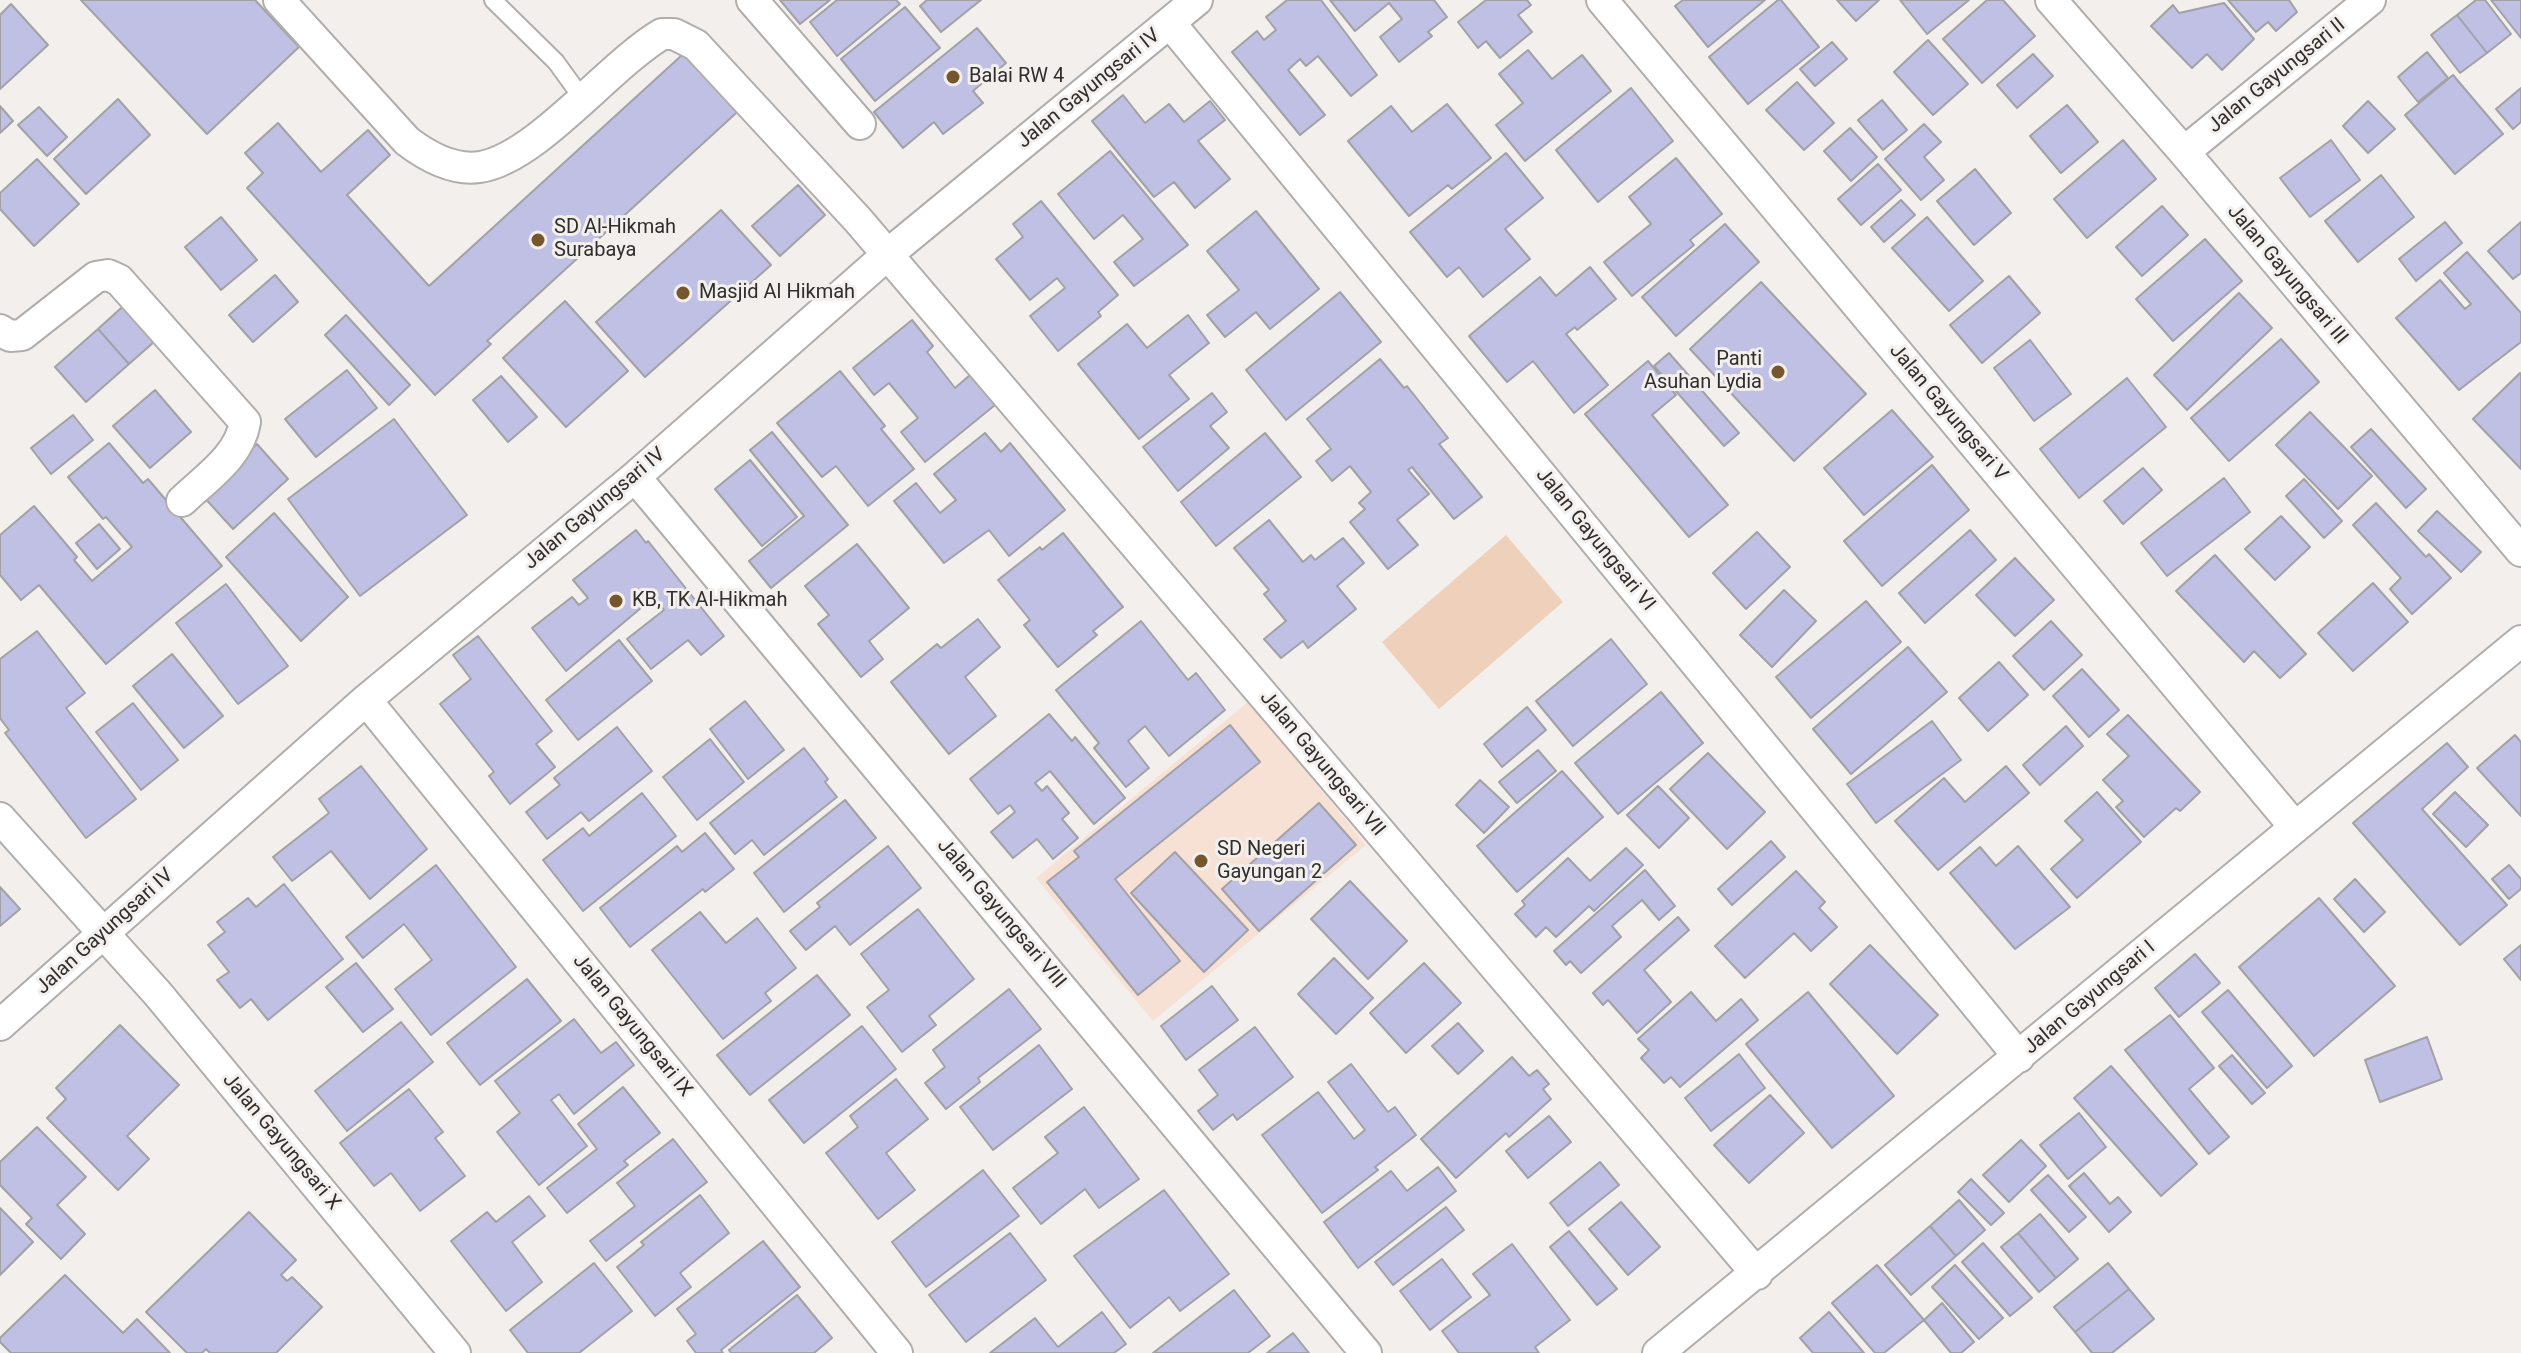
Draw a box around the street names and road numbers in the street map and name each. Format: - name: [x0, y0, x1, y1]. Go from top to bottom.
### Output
- street label: Jalan Gayungsari II: [2204, 13, 2350, 139]
- street label: Jalan Gayungsari IV: [1013, 24, 1165, 154]
- street label: Jalan Gayungsari III: [2222, 200, 2352, 350]
- street label: Jalan Gayungsari V: [1884, 340, 2012, 486]
- street label: Jalan Gayungsari IV: [520, 443, 670, 575]
- street label: Jalan Gayungsari VI: [1530, 464, 1660, 616]
- street label: Jalan Gayungsari VII: [1254, 687, 1390, 841]
- street label: Jalan Gayungsari VIII: [932, 834, 1070, 994]
- street label: Jalan Gayungsari IV: [31, 864, 179, 1000]
- street label: Jalan Gayungsari I: [2019, 936, 2161, 1060]
- street label: Jalan Gayungsari IX: [567, 950, 697, 1102]
- street label: Jalan Gayungsari X: [217, 1069, 345, 1215]

